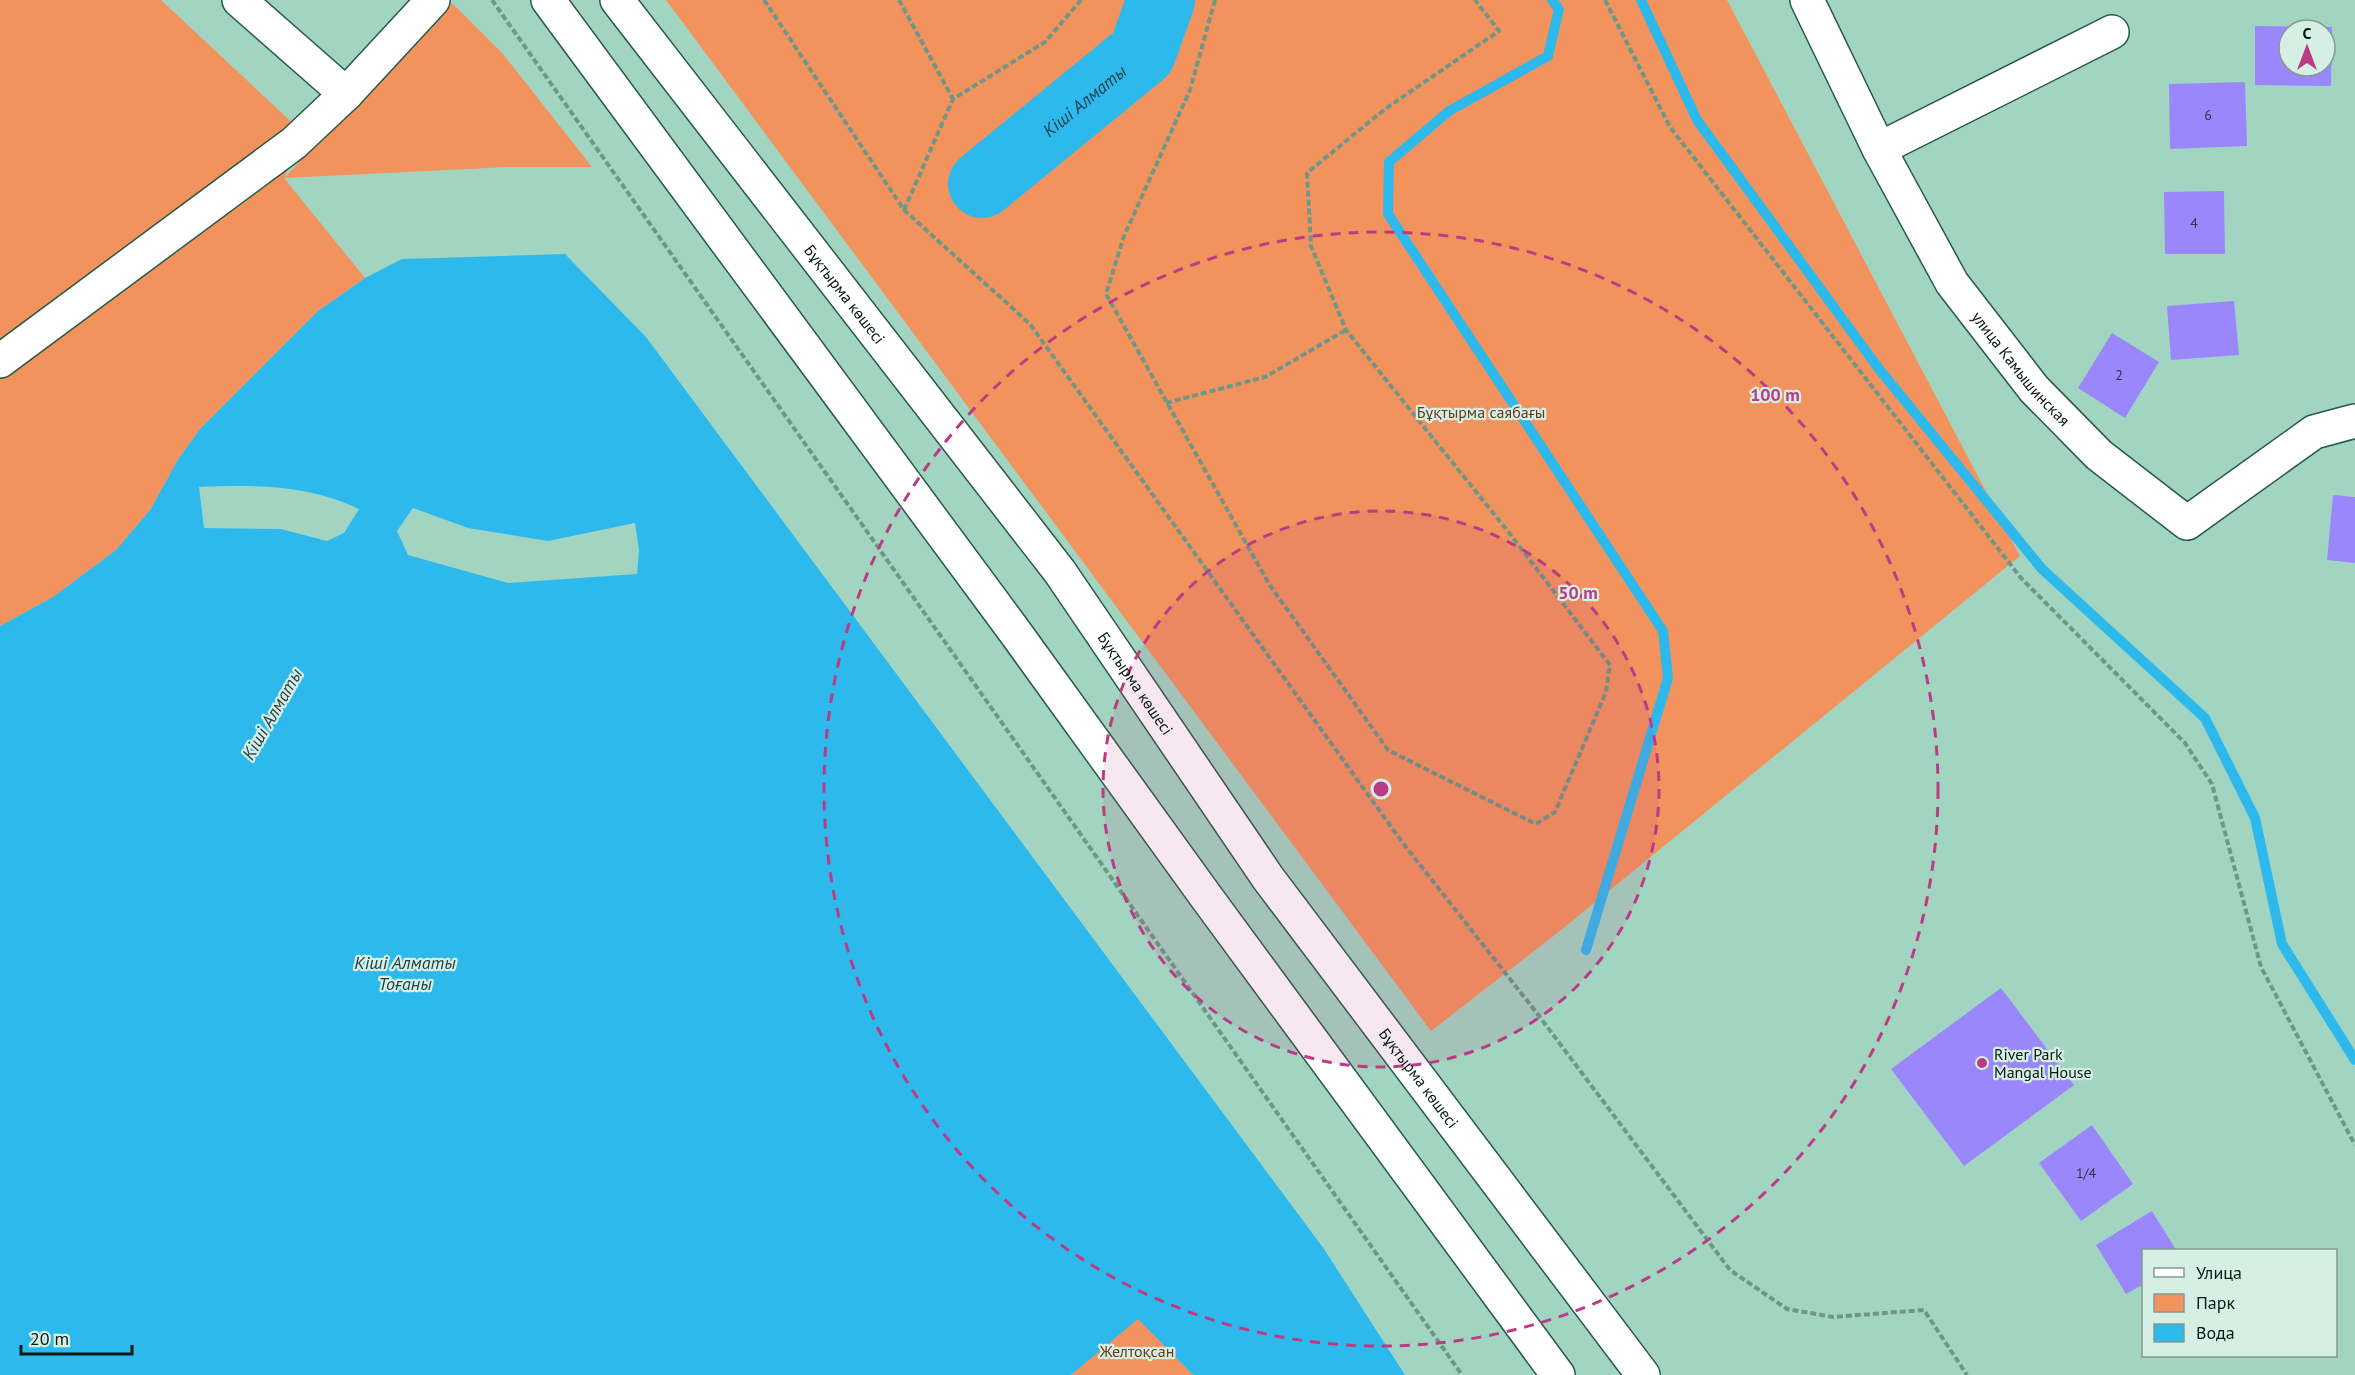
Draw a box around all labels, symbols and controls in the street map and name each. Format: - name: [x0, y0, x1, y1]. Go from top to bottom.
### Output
- north arrow: [2277, 18, 2337, 78]
- text: С: [2303, 23, 2312, 43]
- water label: Кіші Алматы: [1038, 59, 1131, 141]
- house number: 6: [2204, 106, 2212, 124]
- house number: 4: [2190, 214, 2198, 232]
- street label: Бұқтырма көшесі: [800, 240, 889, 348]
- street label: улица Камышинская: [1968, 307, 2074, 430]
- house number: 2: [2115, 366, 2123, 384]
- text: 100 m: [1750, 383, 1800, 406]
- park label: Бұқтырма саябағы: [1417, 402, 1545, 422]
- text: 50 m: [1558, 581, 1598, 604]
- street label: Бұқтырма көшесі: [1094, 628, 1178, 739]
- water label: Кіші Алматы: [237, 664, 308, 764]
- centre of rings: [1371, 779, 1391, 799]
- water label: Кіші Алматы Тоғаны: [354, 951, 456, 995]
- street label: Бұқтырма көшесі: [1375, 1024, 1463, 1132]
- place label: River Park Mangal House: [1994, 1044, 2092, 1082]
- marker: River Park Mangal House: [1975, 1056, 1989, 1070]
- house number: 1/4: [2076, 1164, 2096, 1182]
- legend: [2142, 1249, 2337, 1357]
- text: Улица: [2196, 1261, 2242, 1284]
- text: Парк: [2196, 1291, 2236, 1314]
- scale bar: [21, 1318, 132, 1356]
- text: Вода: [2196, 1321, 2235, 1344]
- text: 20 m: [30, 1327, 69, 1350]
- park label: Желтоқсан: [1099, 1341, 1174, 1361]

